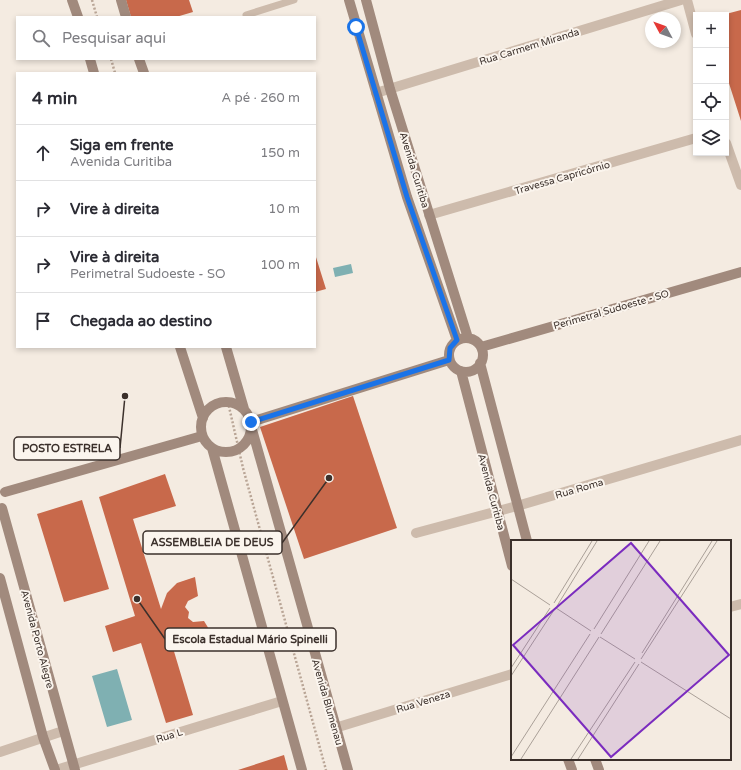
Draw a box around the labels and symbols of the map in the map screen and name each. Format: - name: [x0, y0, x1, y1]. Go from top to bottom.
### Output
- north arrow: [645, 12, 681, 48]
- route start: [347, 18, 365, 36]
- street label: Rua Carmem Miranda: [478, 26, 581, 68]
- street label: Avenida Curitiba: [397, 131, 431, 210]
- street label: Travessa Capricórnio: [513, 159, 611, 197]
- street label: Perimetral Sudoeste - SO: [552, 288, 670, 332]
- route end: [242, 413, 260, 431]
- callout: POSTO ESTRELA: [14, 437, 120, 460]
- text: POSTO ESTRELA: [22, 442, 112, 455]
- street label: Avenida Curitiba: [475, 453, 507, 532]
- street label: Rua Roma: [554, 476, 605, 502]
- callout: ASSEMBLEIA DE DEUS: [143, 531, 282, 554]
- text: ASSEMBLEIA DE DEUS: [150, 536, 274, 549]
- inset map: [511, 540, 731, 760]
- street label: Avenida Porto Alegre: [18, 589, 56, 690]
- callout: Escola Estadual Mário Spinelli: [165, 628, 336, 651]
- text: Escola Estadual Mário Spinelli: [172, 633, 328, 647]
- street label: Avenida Blumenau: [309, 658, 345, 747]
- street label: Rua Veneza: [395, 688, 452, 716]
- street label: Rua L: [155, 726, 184, 746]

